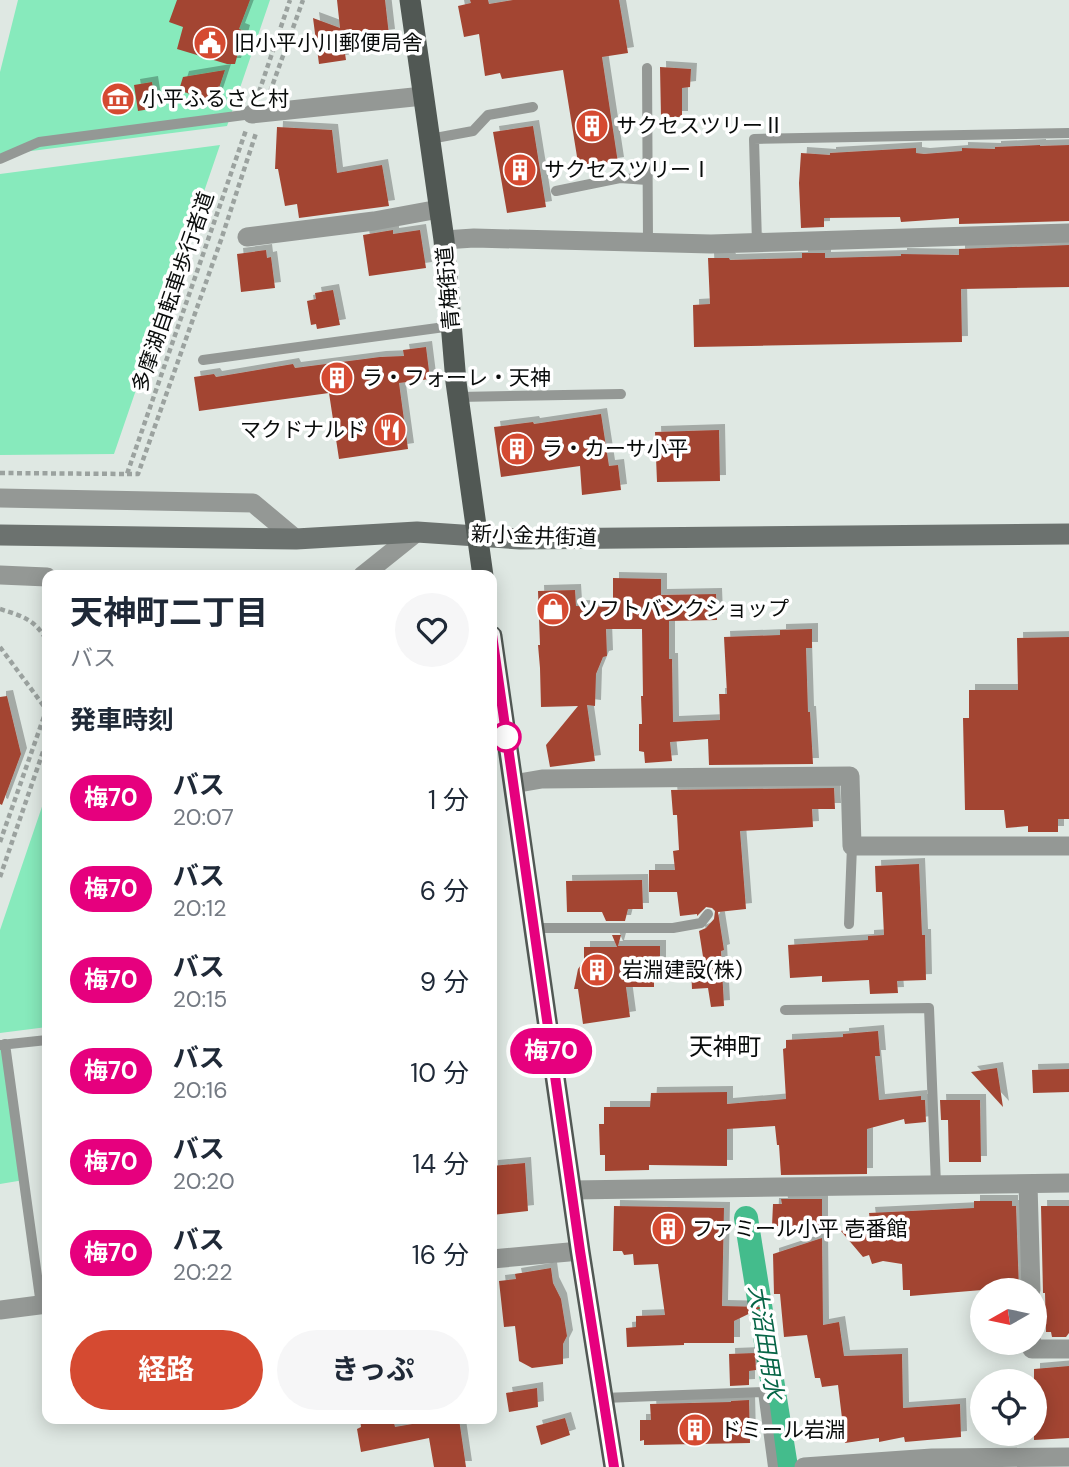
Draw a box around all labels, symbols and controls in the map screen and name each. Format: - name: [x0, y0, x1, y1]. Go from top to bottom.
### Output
- public building icon: 旧小平小川郵便局舎: [191, 24, 229, 62]
- place label: 旧小平小川郵便局舎: [234, 29, 423, 57]
- museum icon: 小平ふるさと村: [99, 80, 137, 118]
- place label: 小平ふるさと村: [142, 85, 289, 113]
- building icon: サクセスツリーⅡ: [573, 107, 611, 145]
- place label: サクセスツリーⅡ: [616, 112, 784, 140]
- building icon: サクセスツリーⅠ: [501, 151, 539, 189]
- place label: サクセスツリーⅠ: [544, 156, 712, 184]
- street label: 多摩湖自転車歩行者道: [126, 188, 220, 396]
- street label: 青梅街道: [430, 245, 466, 331]
- building icon: ラ・フォーレ・天神: [318, 359, 356, 397]
- place label: ラ・フォーレ・天神: [362, 364, 551, 392]
- restaurant icon: マクドナルド: [371, 411, 409, 449]
- place label: マクドナルド: [240, 416, 366, 444]
- building icon: ラ・カーサ小平: [498, 430, 536, 468]
- place label: ラ・カーサ小平: [542, 435, 689, 463]
- street label: 新小金井街道: [471, 520, 597, 552]
- shop icon: ソフトバンクショップ: [534, 590, 572, 628]
- text: 天神町二丁目: [70, 591, 268, 634]
- button: heart: [395, 593, 469, 667]
- place label: ソフトバンクショップ: [578, 595, 789, 623]
- text: バス: [70, 643, 116, 673]
- text: 発車時刻: [70, 703, 174, 737]
- unlabelled marker: [491, 722, 521, 752]
- text: バス: [173, 768, 225, 802]
- text: 梅70: [84, 782, 138, 813]
- text: 1 分: [428, 783, 469, 817]
- text: 20:07: [173, 802, 234, 832]
- text: バス: [173, 859, 225, 893]
- text: 梅70: [84, 873, 138, 904]
- text: 6 分: [420, 874, 469, 908]
- text: 20:12: [173, 893, 226, 923]
- text: バス: [173, 950, 225, 984]
- building icon: 岩淵建設(株): [578, 951, 616, 989]
- place label: 岩淵建設(株): [622, 956, 743, 984]
- text: 梅70: [84, 964, 138, 995]
- text: 9 分: [420, 965, 469, 999]
- text: 20:15: [173, 984, 227, 1014]
- line badge: 梅70: [511, 1028, 591, 1074]
- district label: 天神町: [689, 1031, 761, 1062]
- text: 梅70: [524, 1035, 578, 1066]
- text: バス: [173, 1041, 225, 1075]
- text: 梅70: [84, 1055, 138, 1086]
- text: 10 分: [410, 1056, 469, 1090]
- text: 20:16: [173, 1075, 228, 1105]
- text: バス: [173, 1132, 225, 1166]
- text: 梅70: [84, 1146, 138, 1177]
- text: 14 分: [412, 1147, 469, 1181]
- text: 20:20: [173, 1166, 235, 1196]
- building icon: ファミール小平 壱番館: [649, 1210, 687, 1248]
- place label: ファミール小平 壱番館: [692, 1215, 908, 1243]
- text: バス: [173, 1223, 225, 1257]
- text: 梅70: [84, 1237, 138, 1268]
- text: 16 分: [412, 1238, 469, 1272]
- text: 20:22: [173, 1257, 233, 1287]
- north arrow: [970, 1278, 1046, 1354]
- map controls: [970, 1278, 1047, 1446]
- water label: 大沼田用水: [742, 1283, 790, 1404]
- button: 経路: [70, 1330, 263, 1410]
- button: きっぷ: [277, 1330, 469, 1410]
- button: locate: [970, 1369, 1047, 1446]
- building icon: ドミール岩淵: [676, 1411, 714, 1449]
- place label: ドミール岩淵: [720, 1416, 846, 1444]

